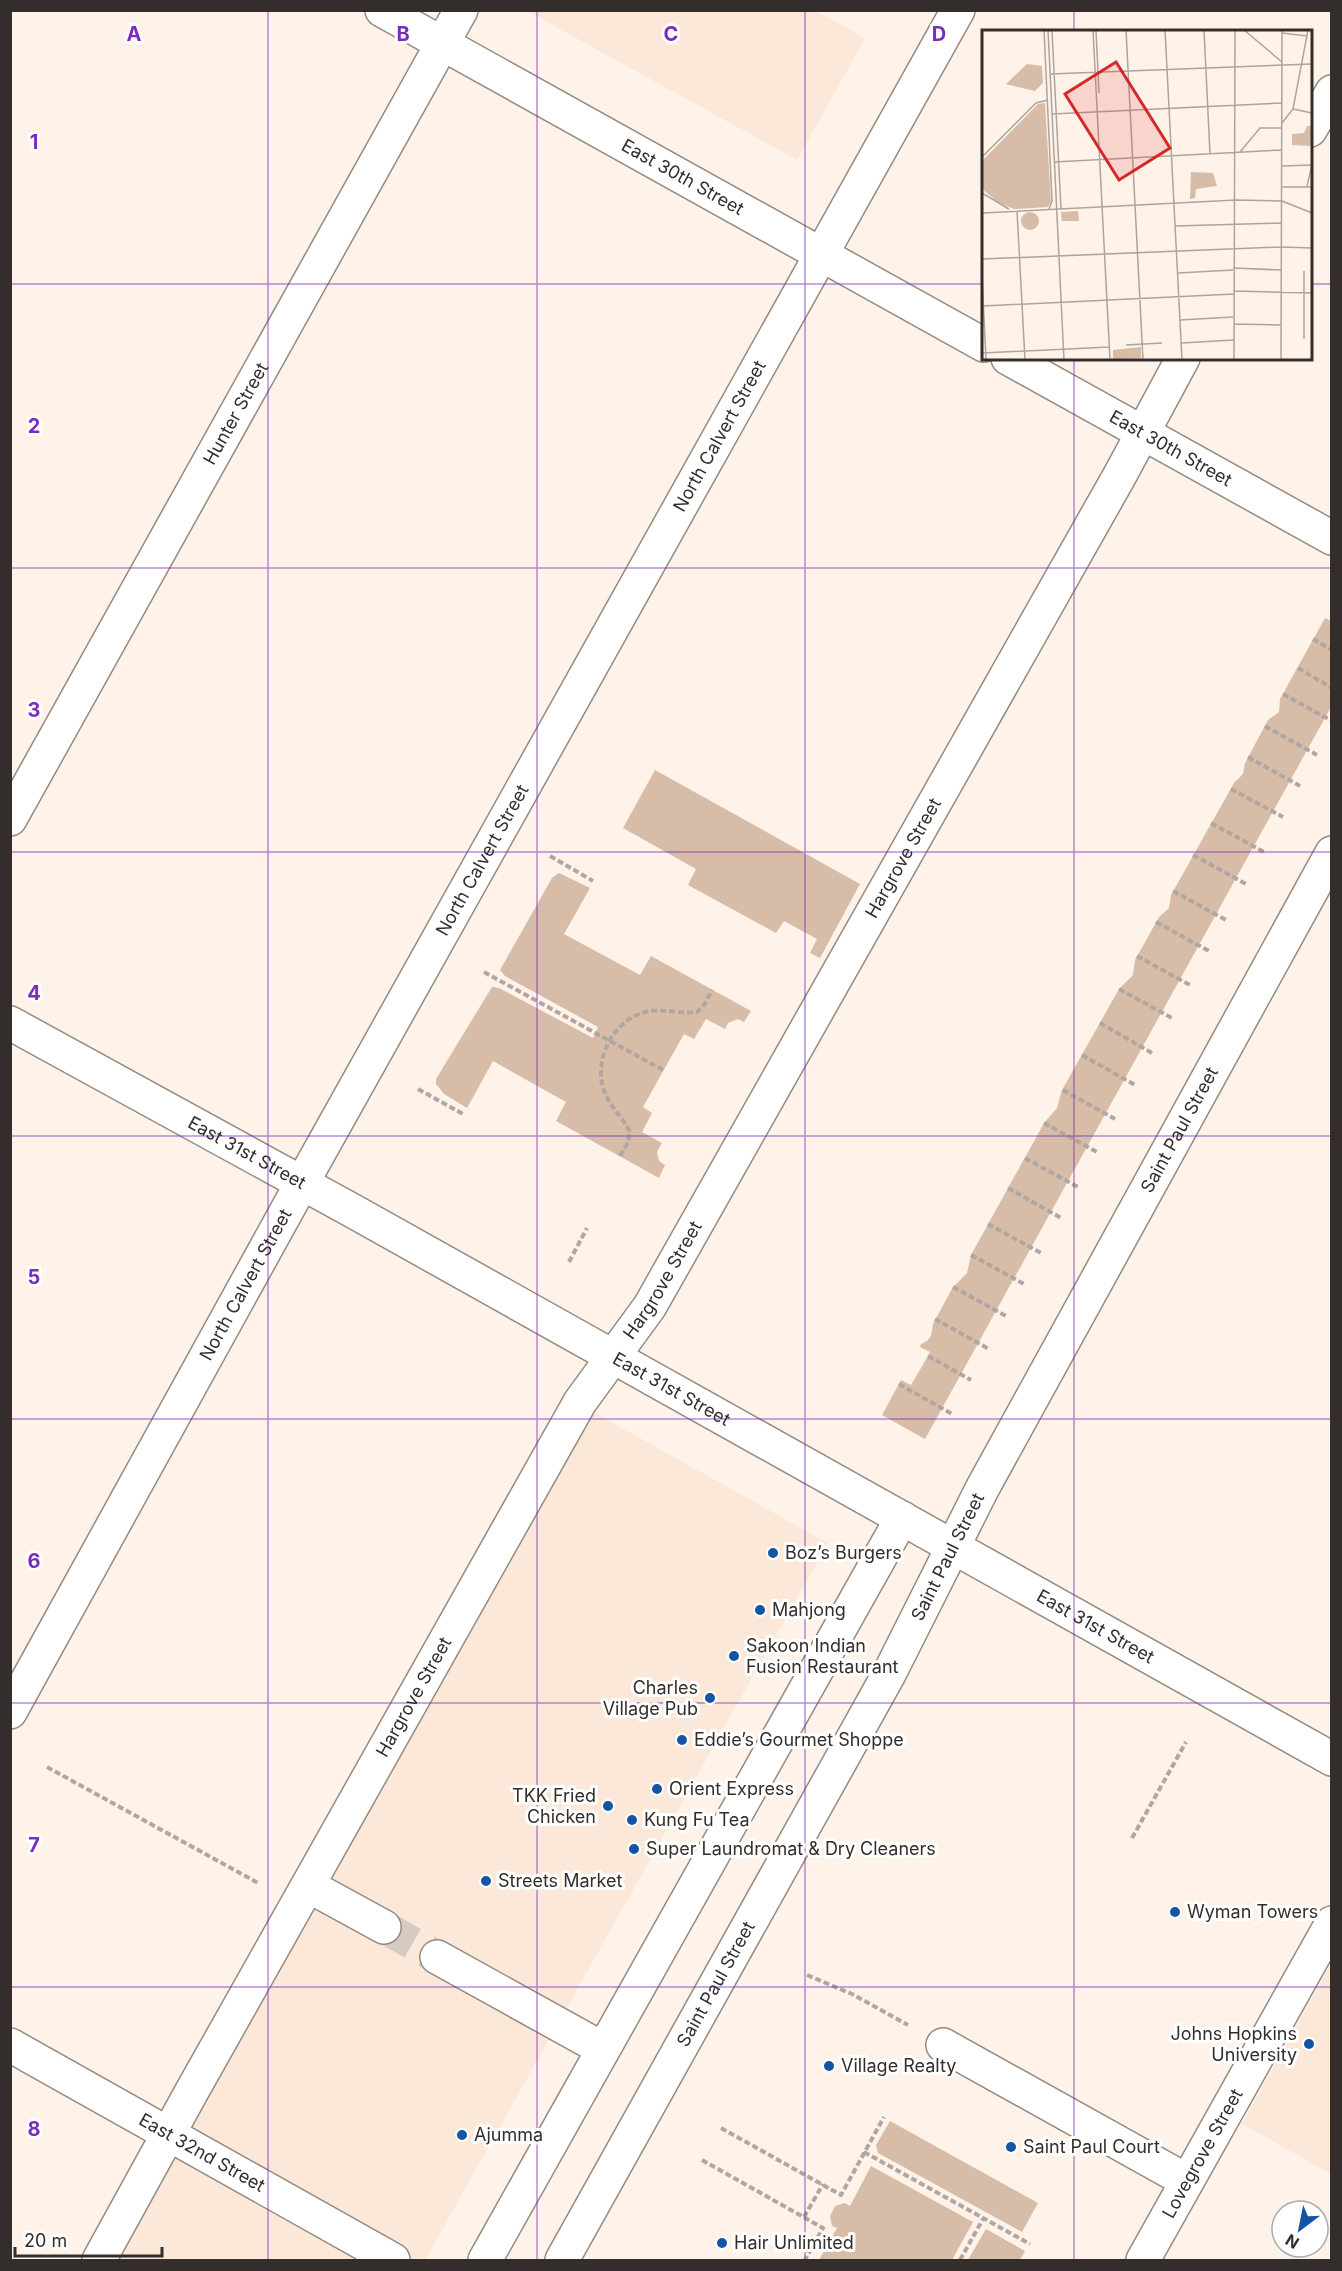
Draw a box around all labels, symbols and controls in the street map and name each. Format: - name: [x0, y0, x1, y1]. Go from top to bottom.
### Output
- text: A: [127, 22, 142, 46]
- text: B: [396, 22, 410, 46]
- text: C: [664, 22, 678, 46]
- text: D: [932, 22, 946, 46]
- inset map: [982, 30, 1312, 360]
- text: 1: [30, 130, 38, 154]
- street label: East 30th Street: [618, 134, 748, 219]
- street label: North Calvert Street: [669, 357, 770, 515]
- street label: Hunter Street: [199, 359, 272, 468]
- street label: East 30th Street: [1106, 406, 1236, 490]
- text: 2: [28, 414, 40, 438]
- text: 3: [28, 698, 40, 722]
- street label: North Calvert Street: [431, 781, 533, 939]
- street label: Hargrove Street: [861, 794, 945, 921]
- text: 4: [27, 981, 41, 1005]
- street label: Saint Paul Street: [1136, 1063, 1222, 1196]
- street label: East 31st Street: [184, 1112, 310, 1193]
- street label: North Calvert Street: [195, 1205, 296, 1364]
- street label: Hargrove Street: [618, 1217, 706, 1343]
- text: 5: [28, 1265, 40, 1289]
- street label: East 31st Street: [609, 1348, 734, 1430]
- street label: Saint Paul Street: [907, 1489, 988, 1624]
- place label: Boz’s Burgers: [785, 1542, 902, 1563]
- marker: Boz’s Burgers: [766, 1546, 780, 1560]
- text: 6: [28, 1549, 41, 1573]
- street label: East 31st Street: [1033, 1585, 1158, 1667]
- place label: Mahjong: [772, 1599, 846, 1620]
- marker: Mahjong: [753, 1603, 767, 1617]
- street label: Hargrove Street: [371, 1633, 456, 1760]
- place label: Sakoon Indian Fusion Restaurant: [746, 1635, 899, 1677]
- marker: Sakoon Indian Fusion Restaurant: [727, 1649, 741, 1663]
- place label: Charles Village Pub: [603, 1677, 698, 1719]
- marker: Charles Village Pub: [703, 1691, 717, 1705]
- place label: Eddie’s Gourmet Shoppe: [694, 1729, 904, 1750]
- marker: Eddie’s Gourmet Shoppe: [675, 1733, 689, 1747]
- place label: Orient Express: [669, 1778, 794, 1799]
- marker: Orient Express: [650, 1782, 664, 1796]
- place label: TKK Fried Chicken: [512, 1785, 596, 1827]
- marker: TKK Fried Chicken: [601, 1799, 615, 1813]
- place label: Kung Fu Tea: [644, 1809, 750, 1830]
- marker: Kung Fu Tea: [625, 1813, 639, 1827]
- text: 7: [28, 1833, 40, 1857]
- place label: Super Laundromat & Dry Cleaners: [646, 1838, 936, 1859]
- marker: Super Laundromat & Dry Cleaners: [627, 1842, 641, 1856]
- place label: Streets Market: [498, 1870, 623, 1891]
- marker: Streets Market: [479, 1874, 493, 1888]
- place label: Wyman Towers: [1187, 1901, 1318, 1922]
- marker: Wyman Towers: [1168, 1905, 1182, 1919]
- street label: Saint Paul Street: [672, 1917, 759, 2050]
- place label: Johns Hopkins University: [1171, 2023, 1297, 2065]
- marker: Johns Hopkins University: [1302, 2037, 1316, 2051]
- place label: Village Realty: [841, 2055, 956, 2076]
- marker: Village Realty: [822, 2059, 836, 2073]
- street label: Lovegrove Street: [1158, 2085, 1247, 2222]
- street label: East 32nd Street: [135, 2109, 269, 2196]
- text: 8: [27, 2117, 41, 2141]
- place label: Ajumma: [474, 2124, 543, 2145]
- marker: Ajumma: [455, 2128, 469, 2142]
- place label: Saint Paul Court: [1023, 2136, 1160, 2157]
- marker: Saint Paul Court: [1004, 2140, 1018, 2154]
- north arrow: [1270, 2199, 1330, 2259]
- scale bar: [15, 2220, 162, 2258]
- text: 20 m: [24, 2230, 67, 2251]
- text: N: [1282, 2230, 1303, 2253]
- place label: Hair Unlimited: [734, 2232, 854, 2253]
- marker: Hair Unlimited: [715, 2236, 729, 2250]

